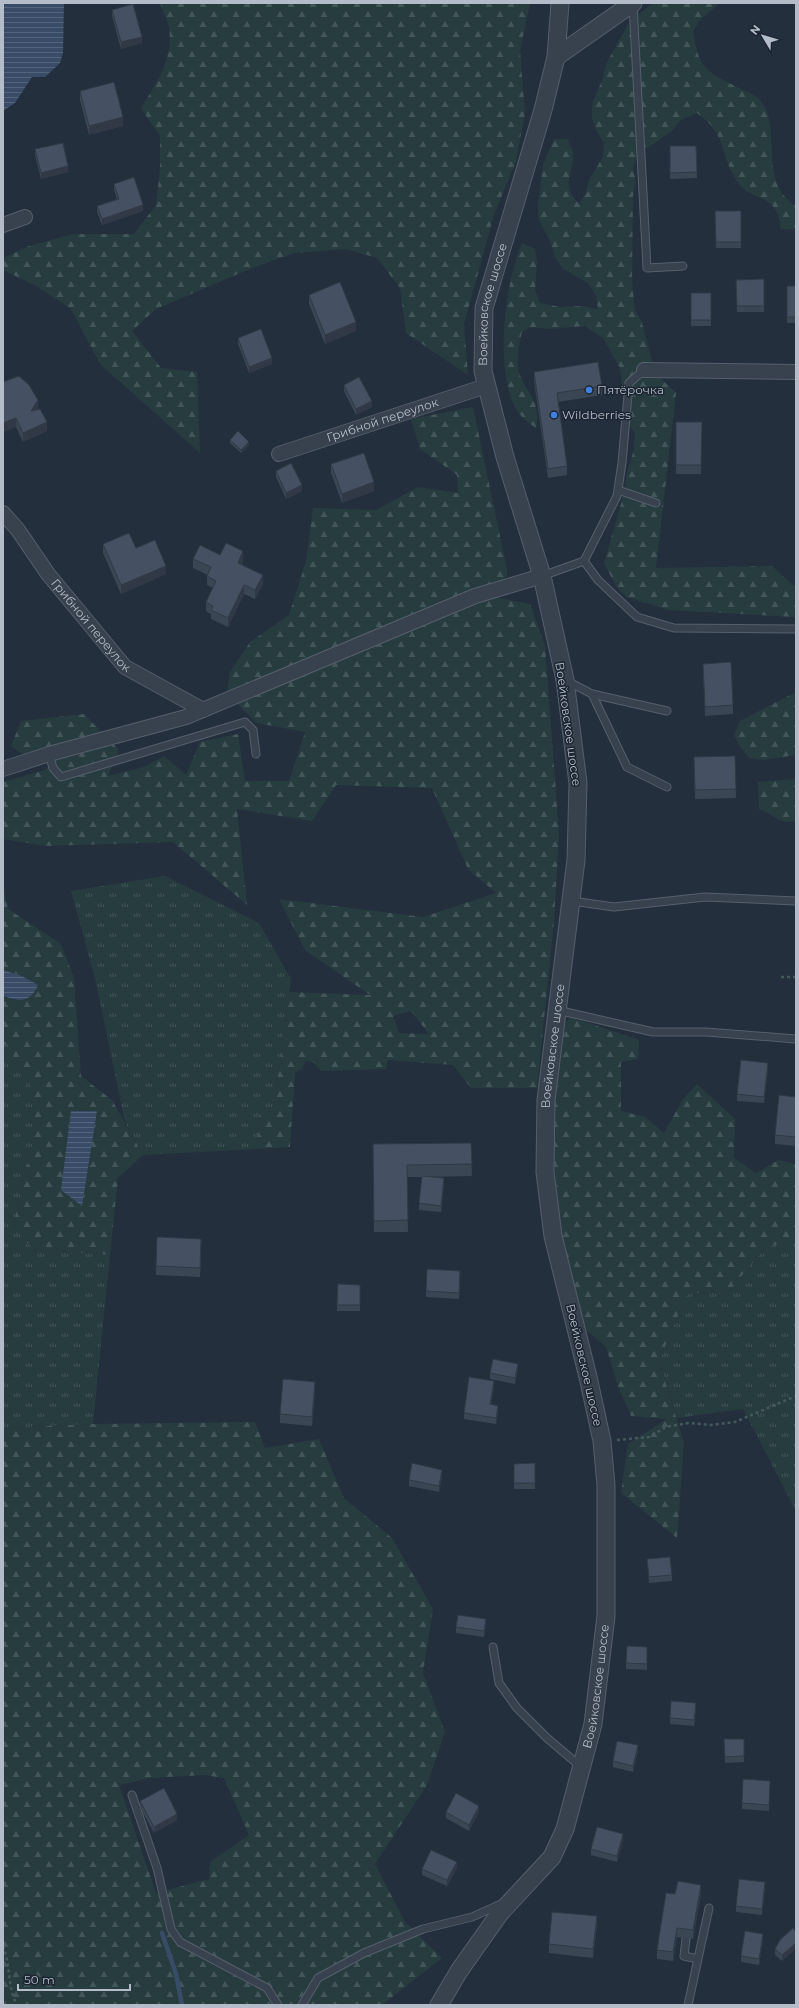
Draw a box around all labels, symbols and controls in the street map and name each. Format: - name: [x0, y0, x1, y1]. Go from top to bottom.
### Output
- north arrow: [743, 16, 783, 56]
- text: N: [747, 22, 763, 38]
- street label: Воейковское шоссе: [475, 241, 510, 366]
- place label: Пятёрочка: [597, 382, 664, 397]
- marker: Пятёрочка: [584, 385, 594, 395]
- street label: Грибной переулок: [325, 394, 440, 445]
- place label: Wildberries: [562, 407, 631, 422]
- marker: Wildberries: [549, 410, 559, 420]
- street label: Грибной переулок: [48, 576, 133, 675]
- street label: Воейковское шоссе: [552, 661, 585, 787]
- street label: Воейковское шоссе: [538, 983, 567, 1108]
- street label: Воейковское шоссе: [563, 1302, 606, 1428]
- street label: Воейковское шоссе: [579, 1624, 612, 1750]
- scale bar: [18, 1966, 130, 1992]
- text: 50 m: [24, 1972, 55, 1987]

